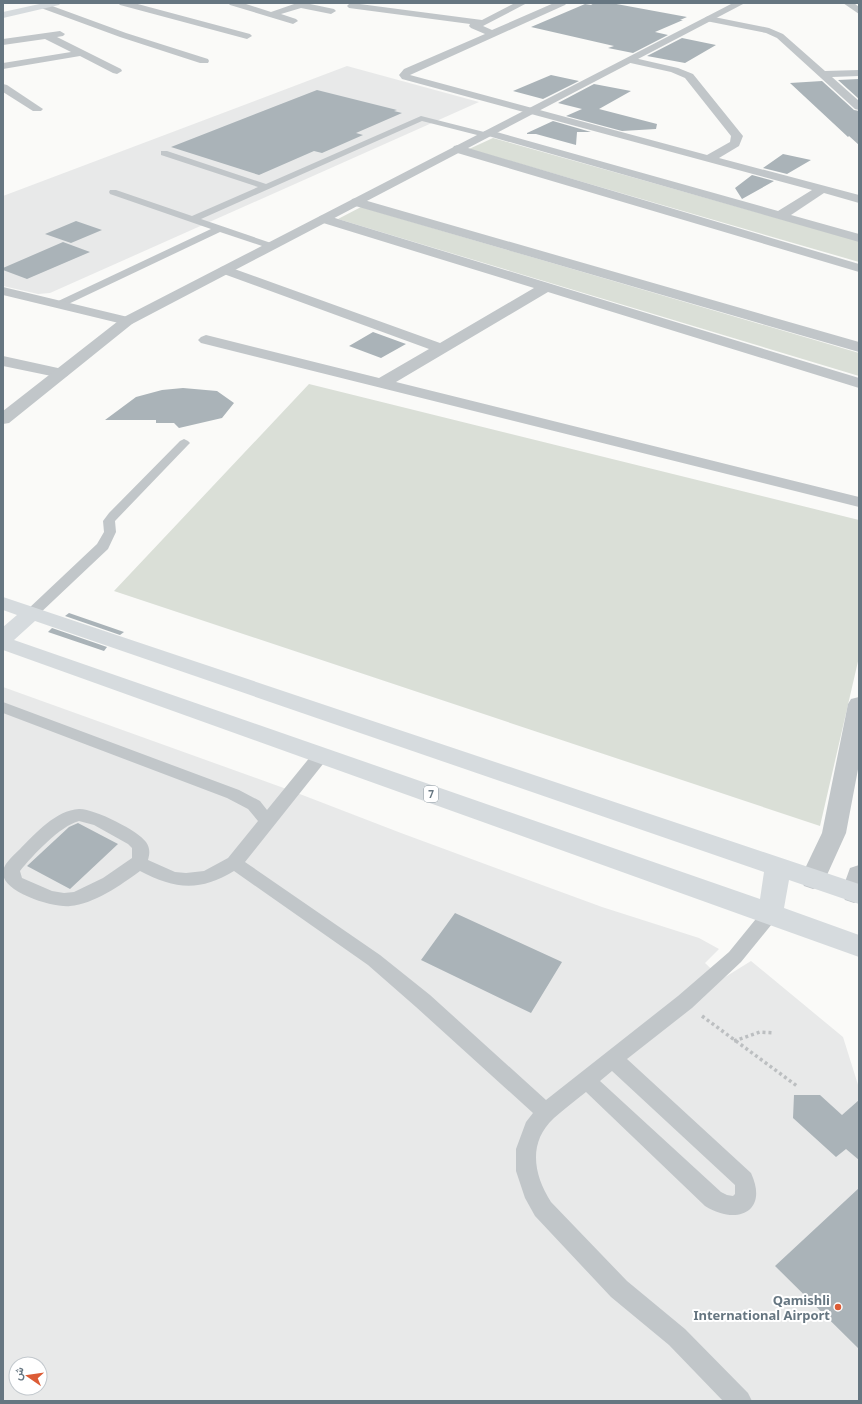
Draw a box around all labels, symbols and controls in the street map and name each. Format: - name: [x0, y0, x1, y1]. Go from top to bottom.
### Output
- road number: 7: [424, 786, 438, 802]
- place label: Qamishli International Airport: [693, 1291, 830, 1324]
- marker: Qamishli International Airport: [833, 1302, 843, 1312]
- north arrow: [8, 1356, 48, 1396]
- text: ش: [9, 1366, 27, 1382]

